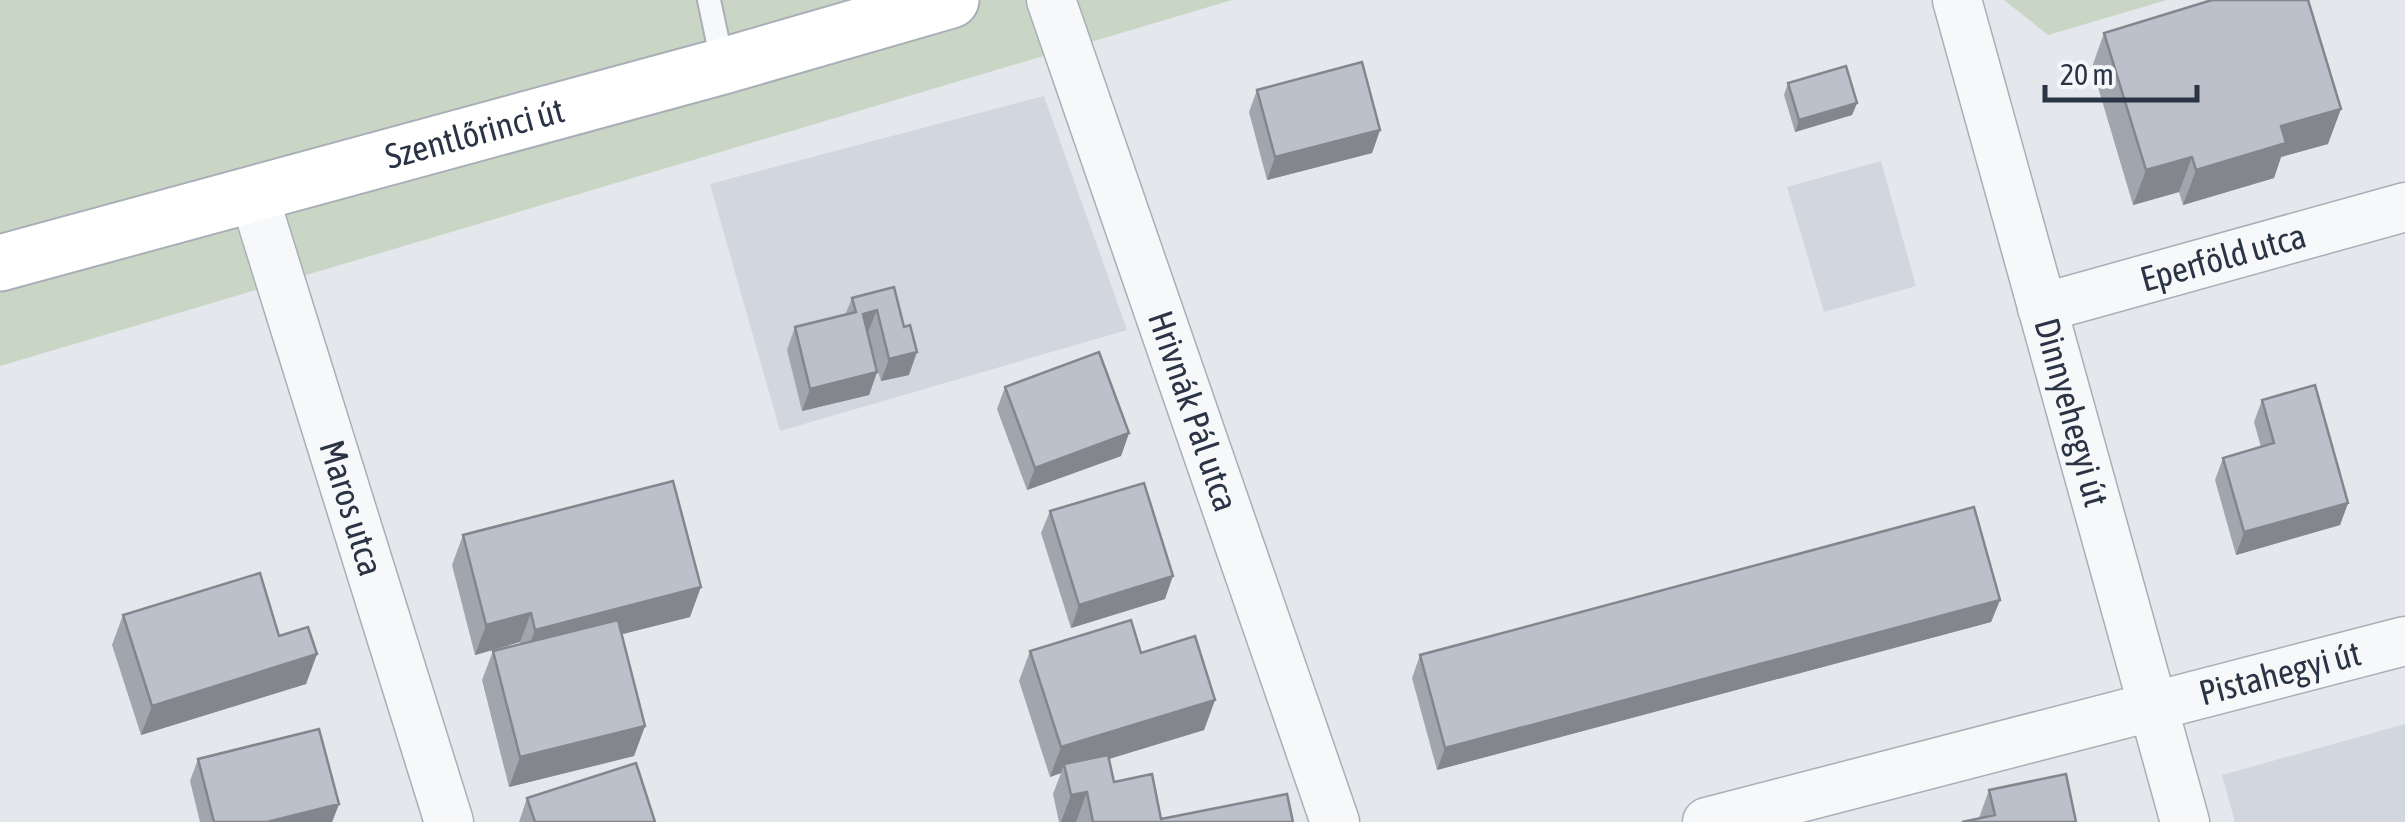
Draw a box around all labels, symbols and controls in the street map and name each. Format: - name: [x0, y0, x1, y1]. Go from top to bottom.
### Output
- scale bar: [2045, 40, 2198, 102]
- text: 20 m: [2060, 57, 2114, 91]
- street label: Szentlőrinci út: [381, 89, 568, 176]
- street label: Eperföld utca: [2136, 215, 2310, 299]
- street label: Hrivnák Pál utca: [1141, 305, 1247, 516]
- street label: Dinnyehegyi út: [2027, 313, 2118, 511]
- street label: Maros utca: [312, 435, 392, 580]
- street label: Pistahegyi út: [2195, 632, 2365, 713]

